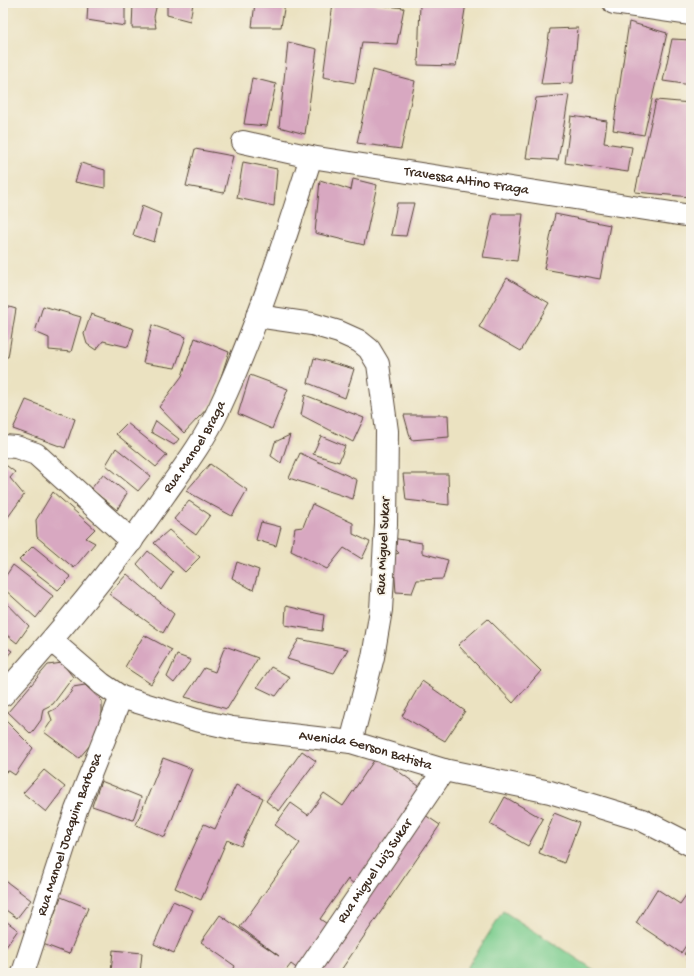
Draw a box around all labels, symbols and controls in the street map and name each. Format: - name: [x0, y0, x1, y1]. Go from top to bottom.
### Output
- street label: Travessa Altino Fraga: [402, 163, 531, 199]
- street label: Rua Manoel Braga: [160, 397, 230, 497]
- street label: Rua Miguel Sukar: [373, 496, 395, 595]
- street label: Avenida Gerson Batista: [298, 727, 435, 775]
- street label: Rua Manoel Joaquim Barbosa: [34, 750, 107, 918]
- street label: Rua Miguel Luiz Sukar: [334, 815, 417, 927]

